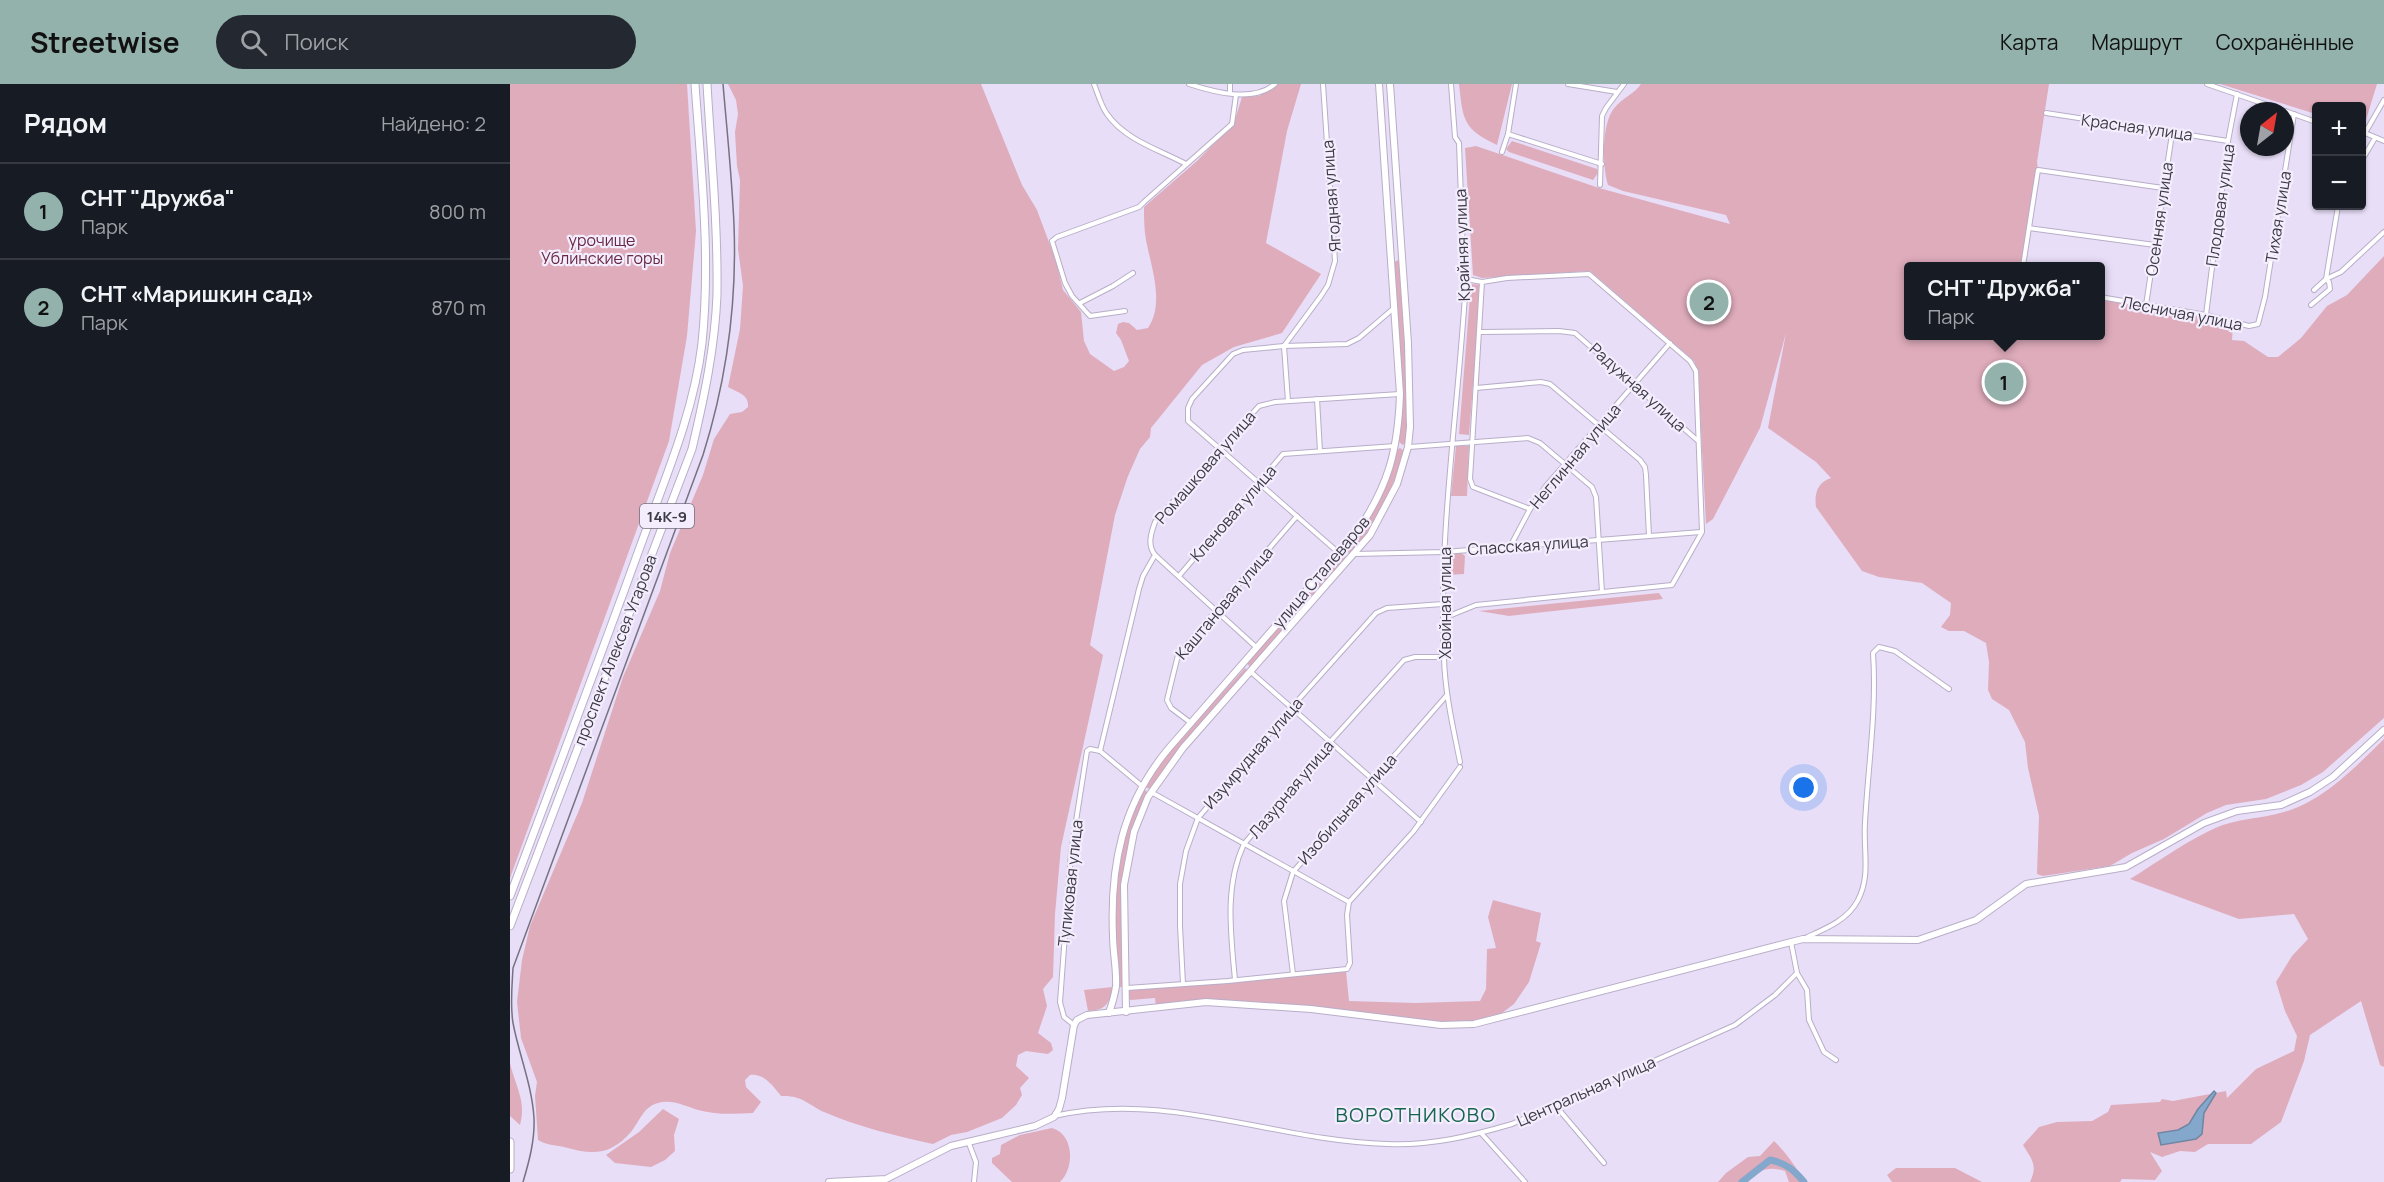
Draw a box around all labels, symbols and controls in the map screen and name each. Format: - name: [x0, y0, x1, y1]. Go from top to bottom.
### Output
- search box: [216, 15, 636, 69]
- text: Streetwise: [30, 23, 180, 61]
- icon: search: [237, 26, 270, 59]
- text: Поиск: [285, 27, 348, 57]
- text: Карта: [2000, 28, 2058, 56]
- text: Маршрут: [2091, 28, 2183, 56]
- text: Сохранённые: [2216, 28, 2354, 56]
- north arrow: [2240, 102, 2294, 156]
- map controls: [2312, 102, 2366, 210]
- button: +: [2312, 102, 2366, 156]
- text: Рядом: [24, 105, 107, 141]
- street label: Красная улица: [2080, 108, 2194, 146]
- text: Найдено: 2: [381, 110, 486, 137]
- street label: Ягодная улица: [1316, 139, 1346, 253]
- street label: Плодовая улица: [2201, 142, 2239, 268]
- button: −: [2312, 156, 2366, 210]
- street label: Осенняя улица: [2140, 161, 2178, 277]
- street label: Тихая улица: [2260, 169, 2296, 265]
- text: СНТ "Дружба": [81, 183, 235, 213]
- street label: Крайняя улица: [1449, 188, 1475, 302]
- text: 1: [39, 198, 48, 225]
- text: 800 m: [429, 198, 486, 225]
- text: Парк: [81, 213, 128, 240]
- park label: урочище Ублинские горы: [541, 229, 663, 269]
- popup: [1904, 262, 2105, 340]
- text: СНТ "Дружба": [1928, 273, 2081, 303]
- text: СНТ «Маришкин сад»: [81, 279, 314, 309]
- pin: 2: [1690, 280, 1728, 324]
- street label: Лесничая улица: [2120, 290, 2244, 336]
- text: 2: [38, 294, 49, 321]
- text: 870 m: [431, 294, 486, 321]
- text: Парк: [1928, 303, 1974, 330]
- text: Парк: [81, 309, 128, 336]
- street label: Радужная улица: [1585, 338, 1691, 436]
- pin: 1: [1984, 360, 2024, 404]
- street label: Неглинная улица: [1524, 399, 1626, 513]
- street label: Ромашковая улица: [1150, 406, 1260, 528]
- street label: Кленовая улица: [1185, 460, 1281, 566]
- road number: 14К-9: [640, 504, 694, 528]
- street label: улица Сталеваров: [1268, 511, 1375, 633]
- street label: Спасская улица: [1467, 530, 1589, 560]
- street label: Каштановая улица: [1170, 542, 1278, 664]
- street label: Хвойная улица: [1434, 547, 1456, 659]
- street label: проспект Алексея Угарова: [568, 551, 662, 749]
- street label: Изумрудная улица: [1198, 693, 1308, 813]
- street label: Лазурная улица: [1243, 735, 1339, 843]
- street label: Изобильная улица: [1293, 749, 1401, 869]
- your location: [1789, 773, 1818, 802]
- street label: Тупиковая улица: [1052, 819, 1088, 947]
- street label: Центральная улица: [1513, 1050, 1659, 1132]
- district label: ВОРОТНИКОВО: [1335, 1101, 1497, 1128]

